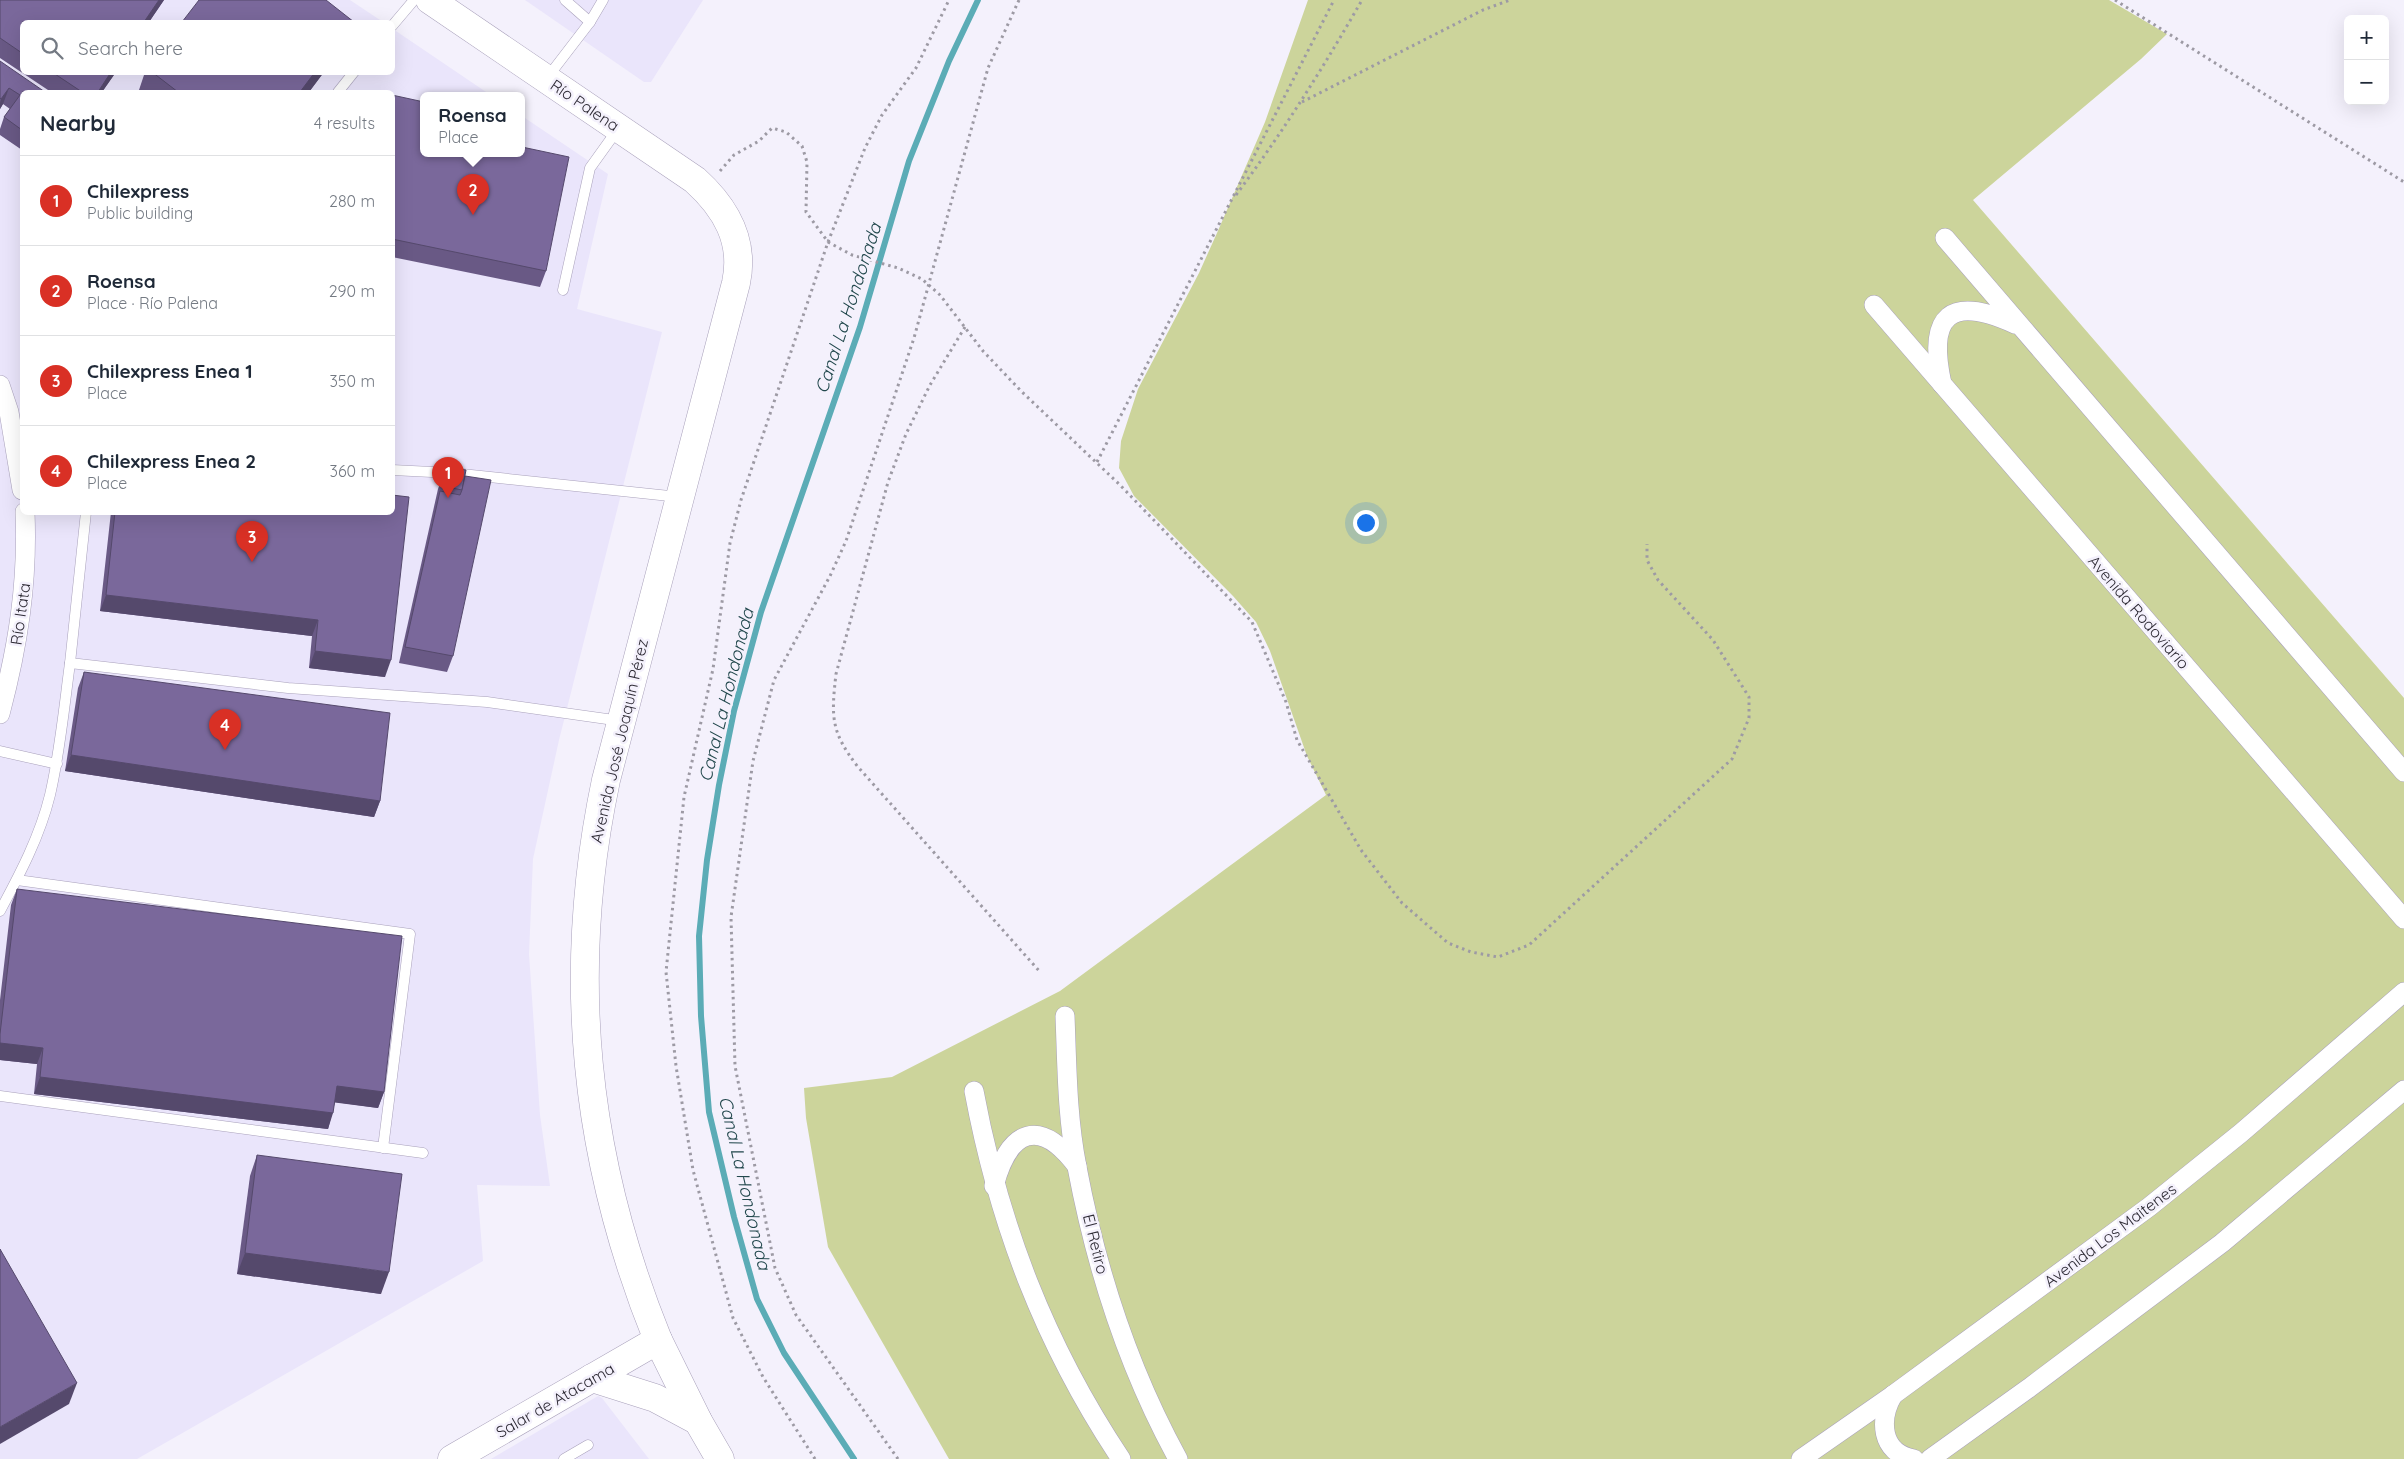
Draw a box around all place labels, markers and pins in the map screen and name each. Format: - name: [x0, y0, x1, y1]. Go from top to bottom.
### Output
- pin: 2: [457, 174, 489, 215]
- pin: 1: [432, 457, 464, 498]
- pin: 3: [236, 521, 268, 562]
- pin: 4: [209, 709, 241, 750]

